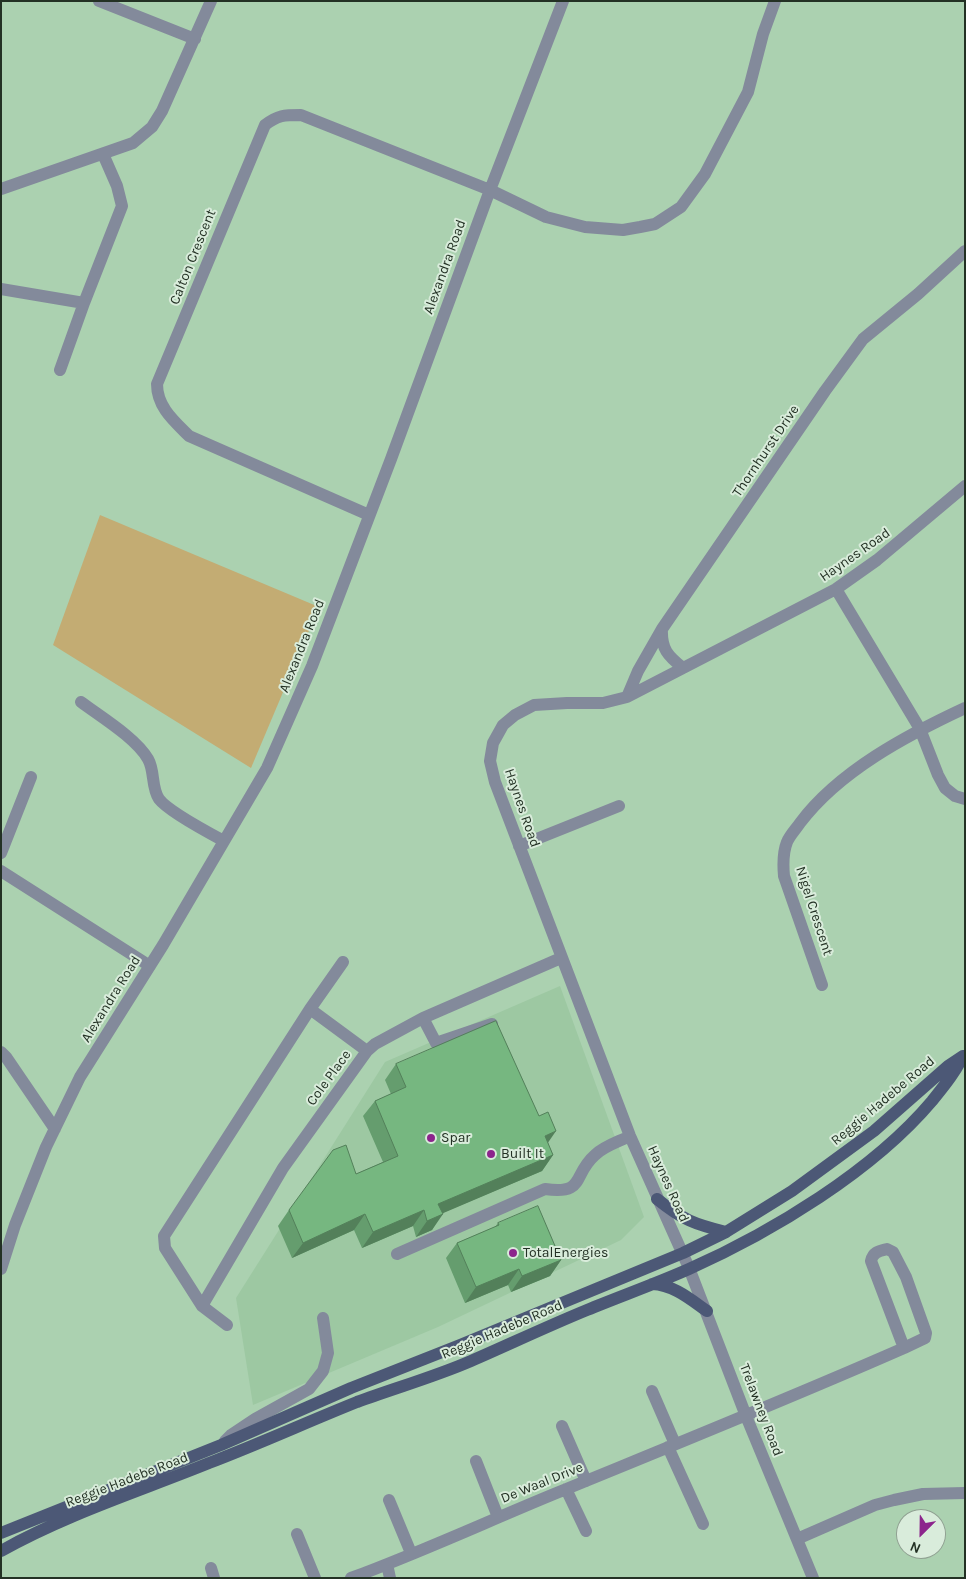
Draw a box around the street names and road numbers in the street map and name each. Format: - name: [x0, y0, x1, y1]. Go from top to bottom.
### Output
- street label: Calton Crescent: [166, 207, 220, 307]
- street label: Alexandra Road: [420, 218, 470, 316]
- street label: Thornhurst Drive: [729, 402, 803, 500]
- street label: Haynes Road: [817, 525, 893, 585]
- street label: Alexandra Road: [276, 597, 328, 695]
- street label: Haynes Road: [501, 766, 543, 850]
- street label: Nigel Crescent: [792, 864, 836, 958]
- street label: Alexandra Road: [78, 953, 144, 1045]
- street label: Cole Place: [303, 1047, 355, 1109]
- street label: Reggie Hadebe Road: [828, 1053, 938, 1149]
- street label: Haynes Road: [644, 1143, 692, 1225]
- street label: Reggie Hadebe Road: [439, 1297, 565, 1363]
- street label: Trelawney Road: [736, 1361, 786, 1459]
- street label: Reggie Hadebe Road: [63, 1449, 191, 1511]
- street label: De Waal Drive: [498, 1459, 586, 1507]

